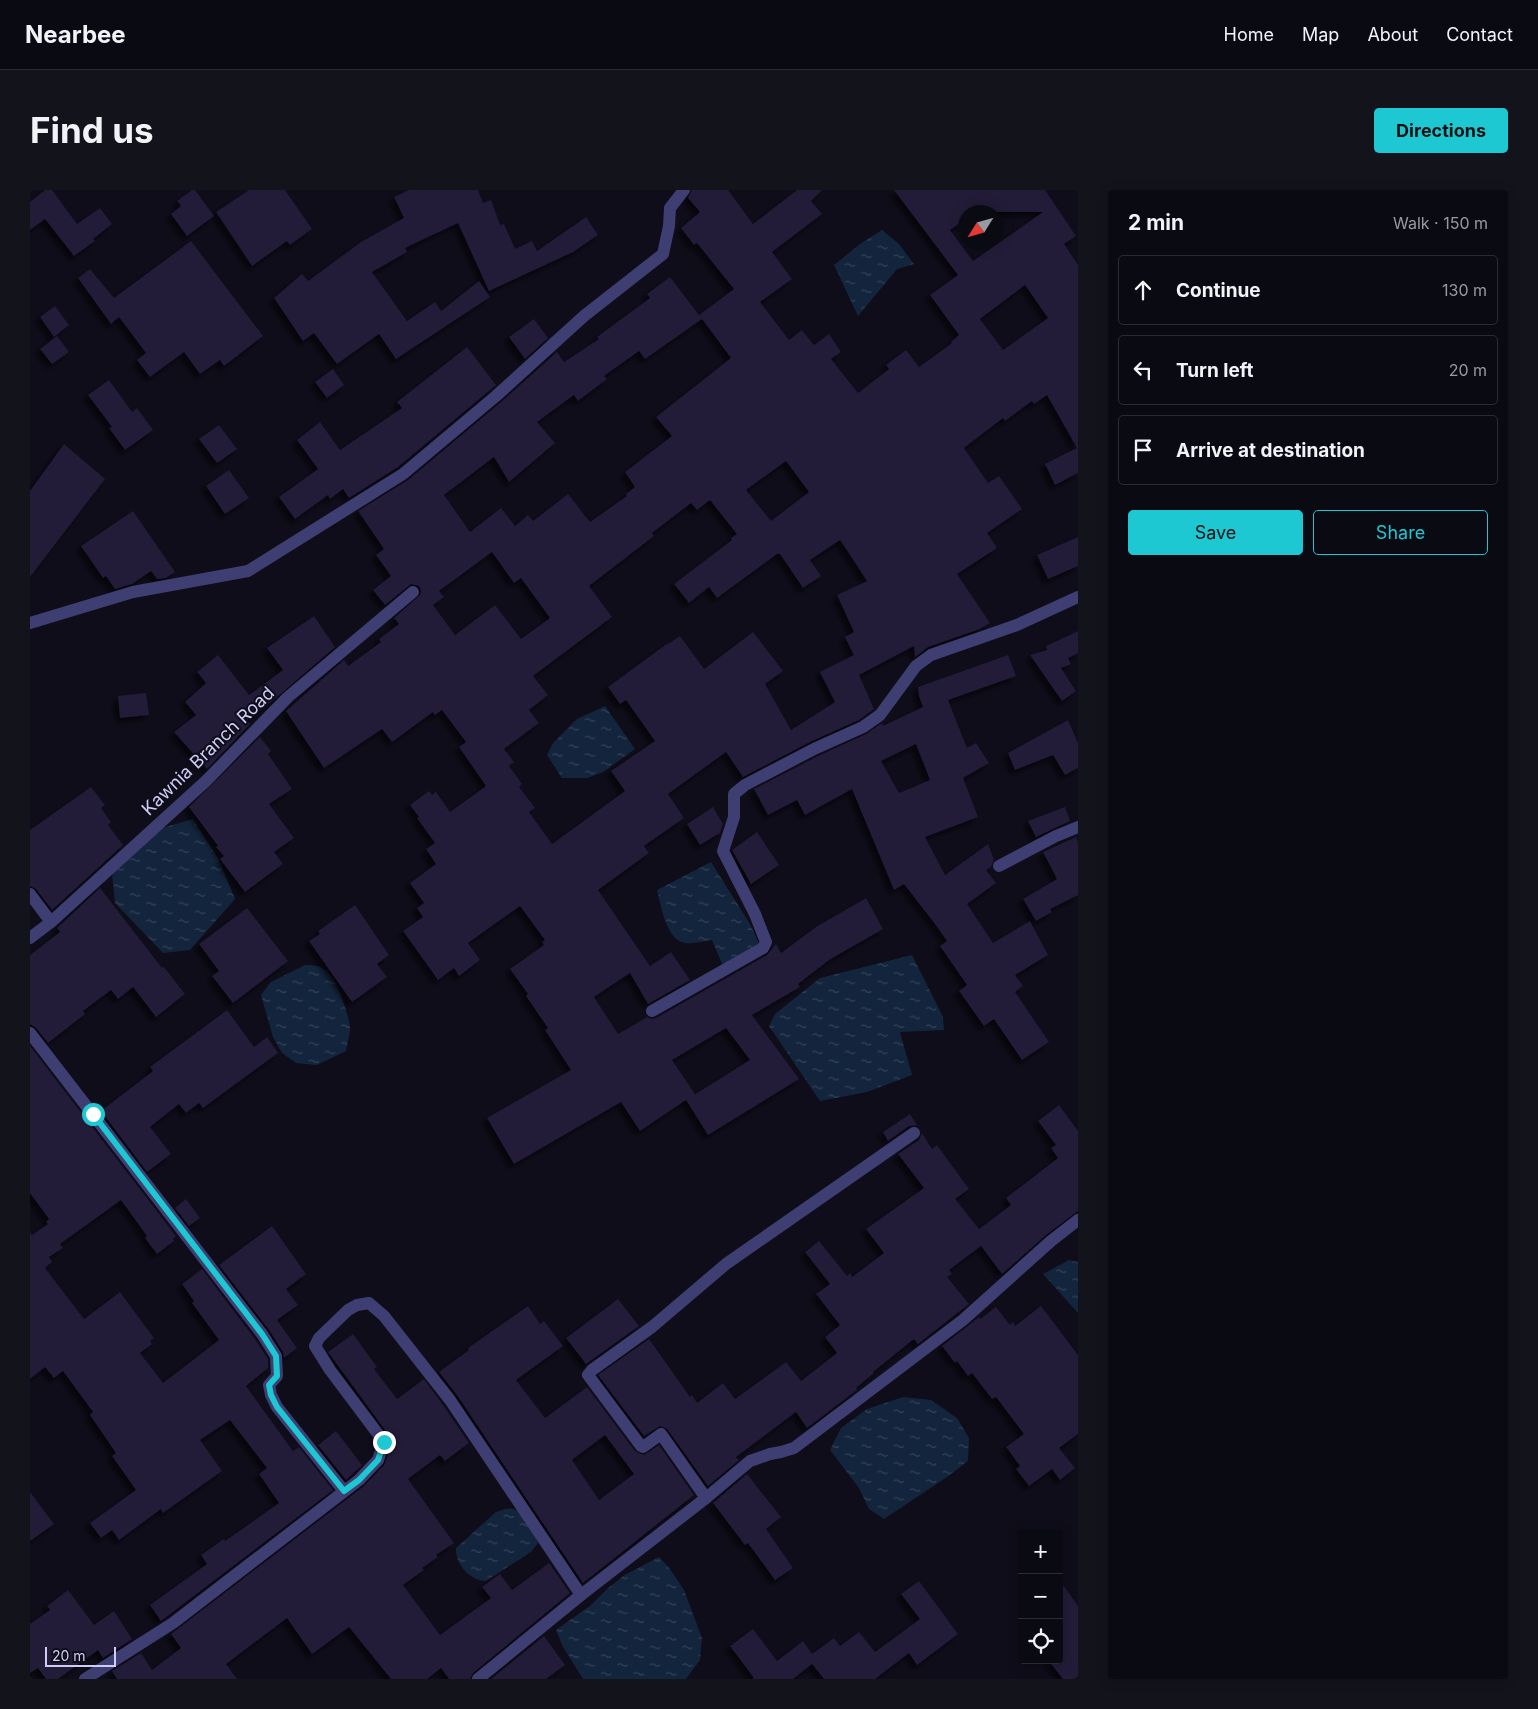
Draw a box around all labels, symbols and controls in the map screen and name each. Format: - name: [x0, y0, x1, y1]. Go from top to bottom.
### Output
- text: Nearbee: [25, 20, 126, 49]
- text: Home: [1224, 24, 1274, 45]
- text: Map: [1302, 24, 1339, 45]
- text: About: [1367, 24, 1418, 45]
- text: Contact: [1446, 24, 1513, 45]
- button: Directions: [1374, 108, 1508, 153]
- text: Find us: [30, 109, 154, 151]
- north arrow: [958, 205, 1003, 250]
- text: 2 min: [1128, 210, 1184, 235]
- text: Walk · 150 m: [1393, 213, 1488, 233]
- icon: ahead: [1129, 276, 1157, 304]
- text: Continue: [1176, 279, 1261, 302]
- text: 130 m: [1442, 280, 1487, 300]
- icon: left: [1129, 356, 1157, 384]
- text: Turn left: [1176, 359, 1254, 382]
- text: 20 m: [1449, 360, 1487, 380]
- icon: arrive: [1129, 436, 1157, 464]
- text: Arrive at destination: [1176, 439, 1365, 462]
- button: Save: [1128, 510, 1303, 555]
- button: Share: [1313, 510, 1488, 555]
- street label: Kawnia Branch Road: [137, 682, 278, 819]
- route start: [82, 1103, 105, 1126]
- route end: [373, 1431, 396, 1454]
- map controls: [1018, 1529, 1063, 1664]
- button: +: [1018, 1529, 1063, 1574]
- button: −: [1018, 1574, 1063, 1619]
- button: locate: [1018, 1619, 1063, 1664]
- scale bar: [45, 1644, 116, 1667]
- text: 20 m: [52, 1647, 86, 1664]

